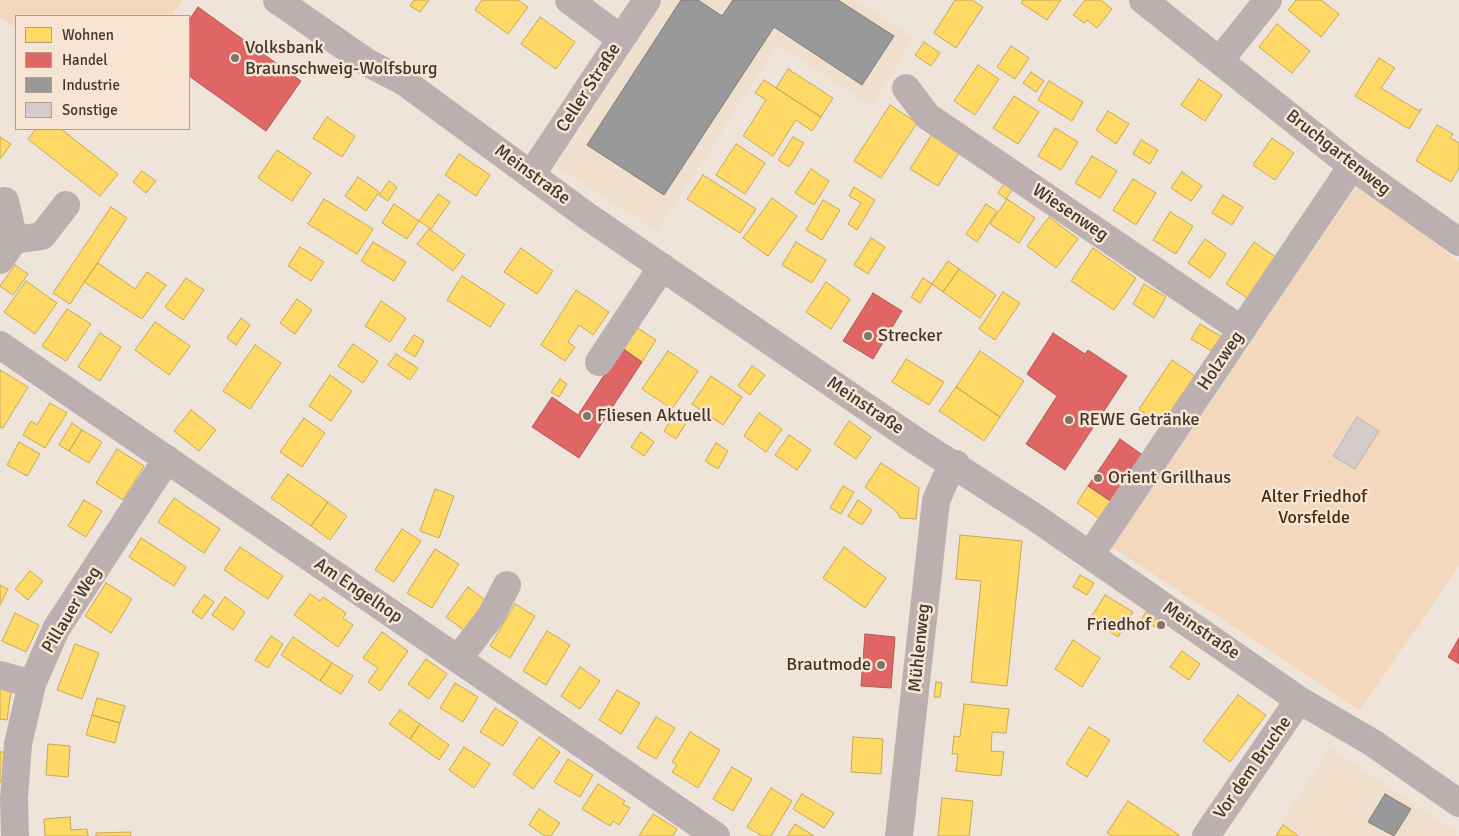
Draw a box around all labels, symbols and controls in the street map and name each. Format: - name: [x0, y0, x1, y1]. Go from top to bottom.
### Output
- legend: [15, 15, 190, 130]
- text: Wohnen: [62, 26, 114, 44]
- place label: Volksbank Braunschweig-Wolfsburg: [245, 37, 438, 80]
- street label: Celler Straße: [552, 39, 626, 137]
- text: Handel: [62, 51, 108, 69]
- marker: Volksbank Braunschweig-Wolfsburg: [229, 52, 241, 64]
- text: Industrie: [62, 76, 120, 94]
- text: Sonstige: [62, 101, 118, 119]
- street label: Bruchgartenweg: [1281, 105, 1395, 201]
- street label: Meinstraße: [490, 140, 574, 210]
- street label: Wiesenweg: [1028, 180, 1112, 246]
- place label: Strecker: [878, 325, 942, 347]
- street label: Holzweg: [1193, 327, 1249, 395]
- marker: Strecker: [862, 330, 874, 342]
- street label: Meinstraße: [822, 372, 908, 440]
- place label: Fliesen Aktuell: [597, 405, 712, 427]
- place label: REWE Getränke: [1079, 409, 1199, 431]
- marker: Fliesen Aktuell: [581, 410, 593, 422]
- marker: REWE Getränke: [1063, 414, 1075, 426]
- place label: Orient Grillhaus: [1108, 467, 1231, 489]
- marker: Orient Grillhaus: [1092, 472, 1104, 484]
- park label: Alter Friedhof Vorsfelde: [1261, 486, 1367, 528]
- street label: Am Engelhop: [310, 554, 406, 628]
- street label: Pillauer Weg: [38, 563, 106, 657]
- street label: Meinstraße: [1158, 597, 1244, 665]
- street label: Mühlenweg: [905, 603, 935, 693]
- place label: Friedhof: [1087, 614, 1151, 636]
- marker: Friedhof: [1155, 619, 1167, 631]
- place label: Brautmode: [786, 654, 871, 676]
- marker: Brautmode: [875, 659, 887, 671]
- street label: Vor dem Bruche: [1210, 712, 1296, 824]

